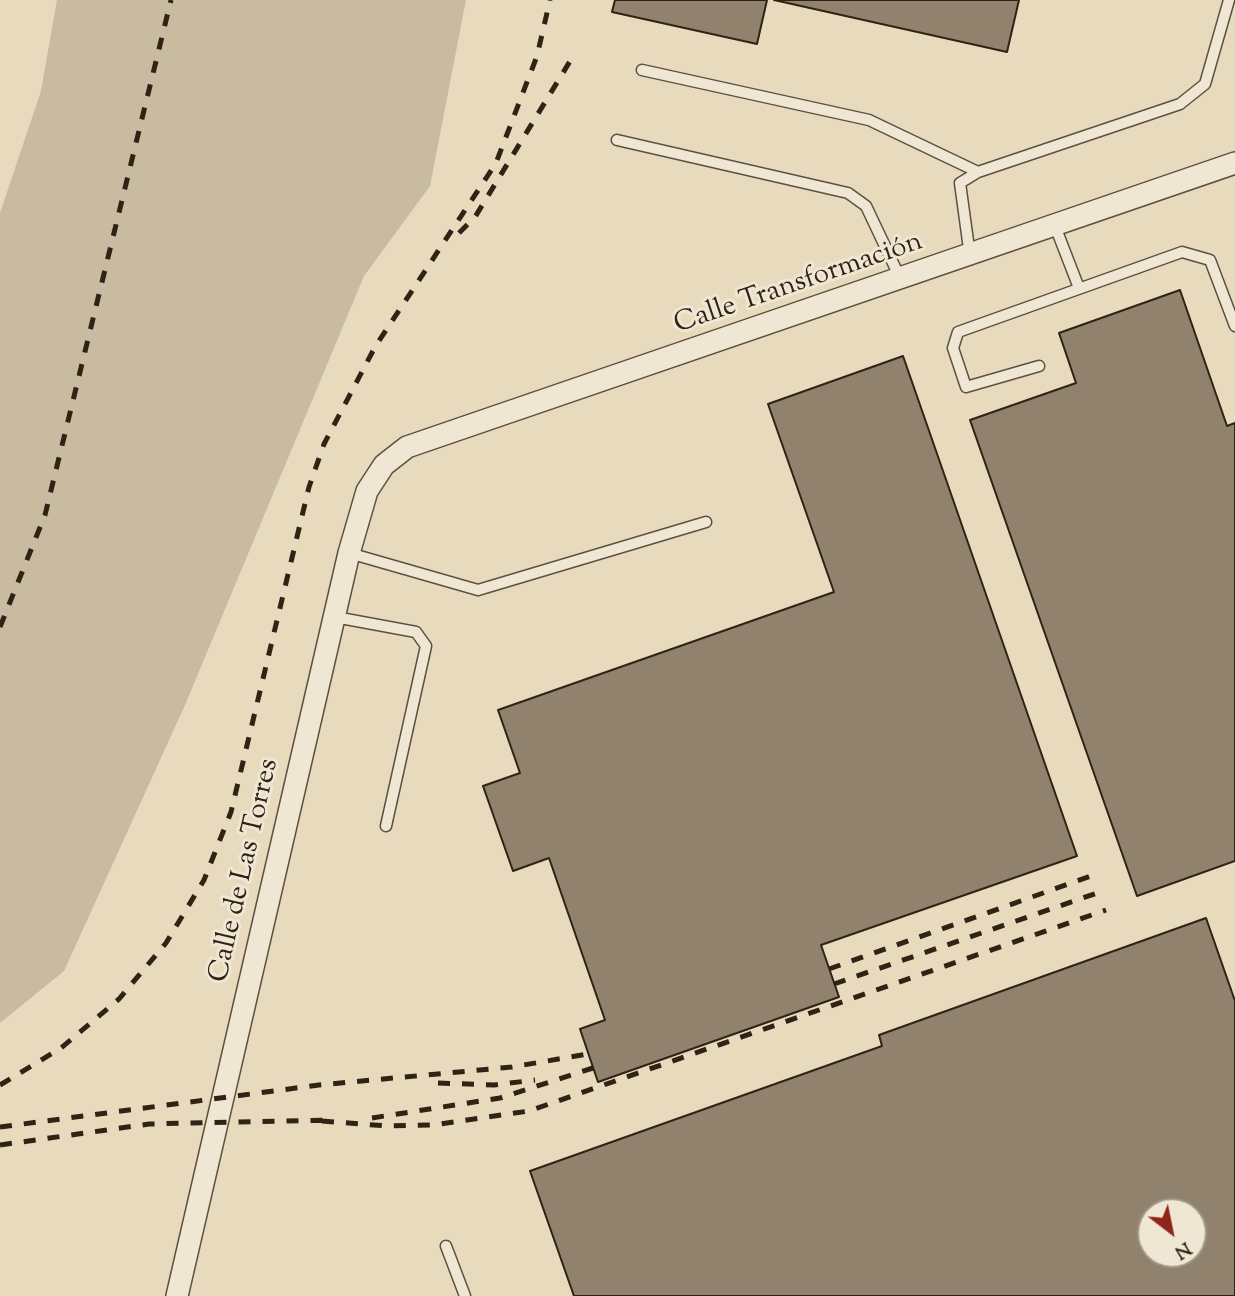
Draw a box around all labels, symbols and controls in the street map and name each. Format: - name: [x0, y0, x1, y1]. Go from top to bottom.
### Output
- street label: Calle Transformación: [670, 227, 928, 343]
- street label: Calle de Las Torres: [204, 756, 288, 986]
- north arrow: [1137, 1198, 1207, 1268]
- text: N: [1169, 1234, 1196, 1265]

